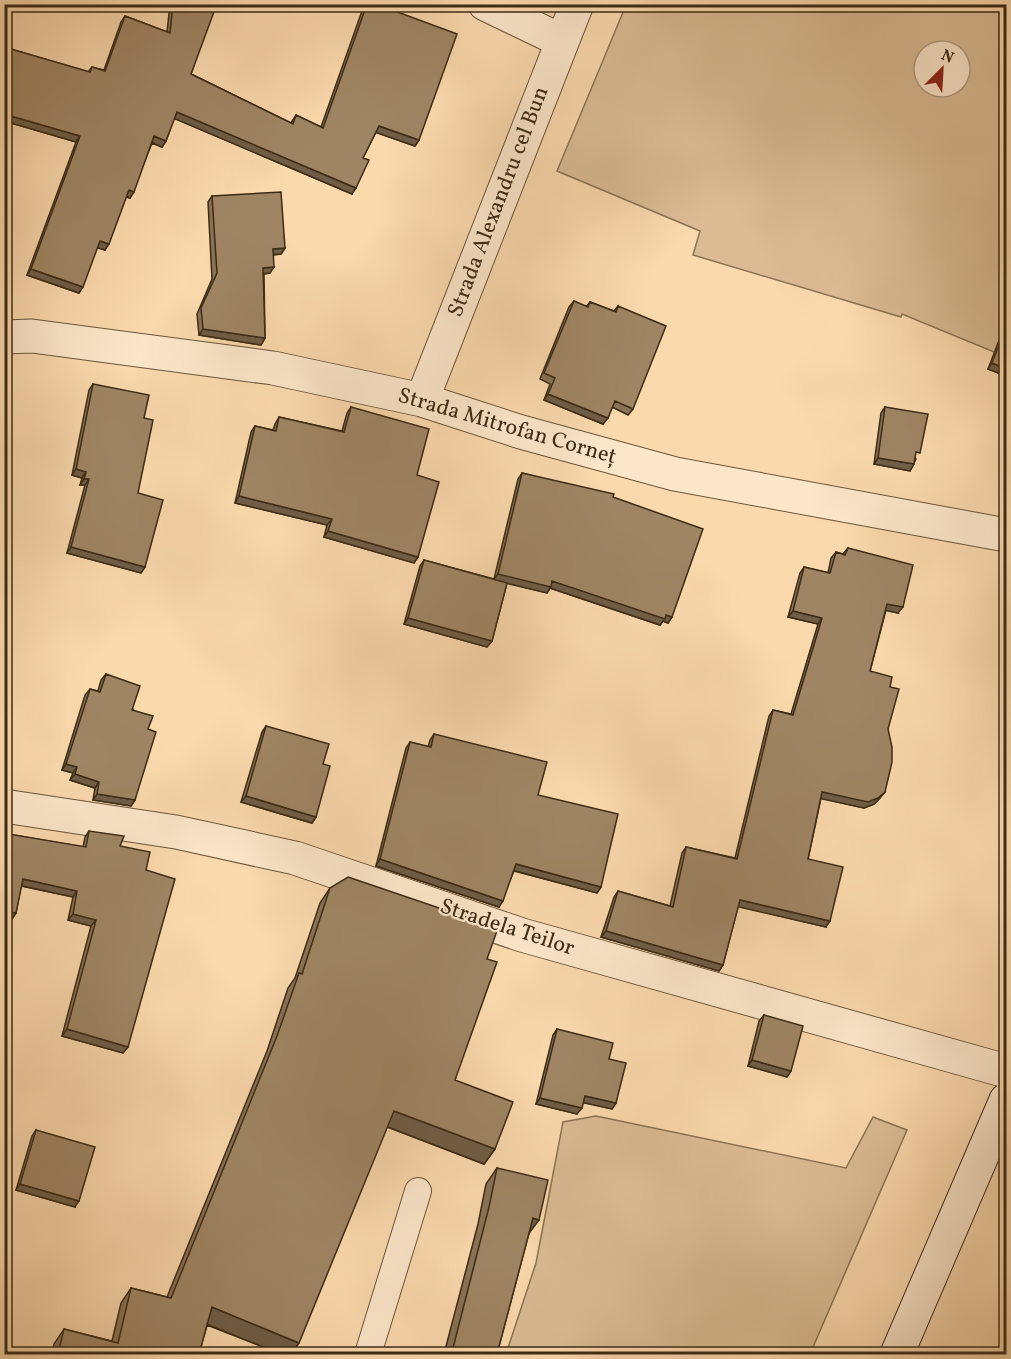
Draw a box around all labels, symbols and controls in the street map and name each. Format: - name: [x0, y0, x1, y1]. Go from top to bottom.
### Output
- north arrow: [912, 39, 972, 99]
- text: N: [938, 45, 957, 70]
- street label: Strada Alexandru cel Bun: [441, 82, 557, 322]
- street label: Strada Mitrofan Corneț: [394, 381, 620, 473]
- street label: Stradela Teilor: [436, 892, 578, 964]

